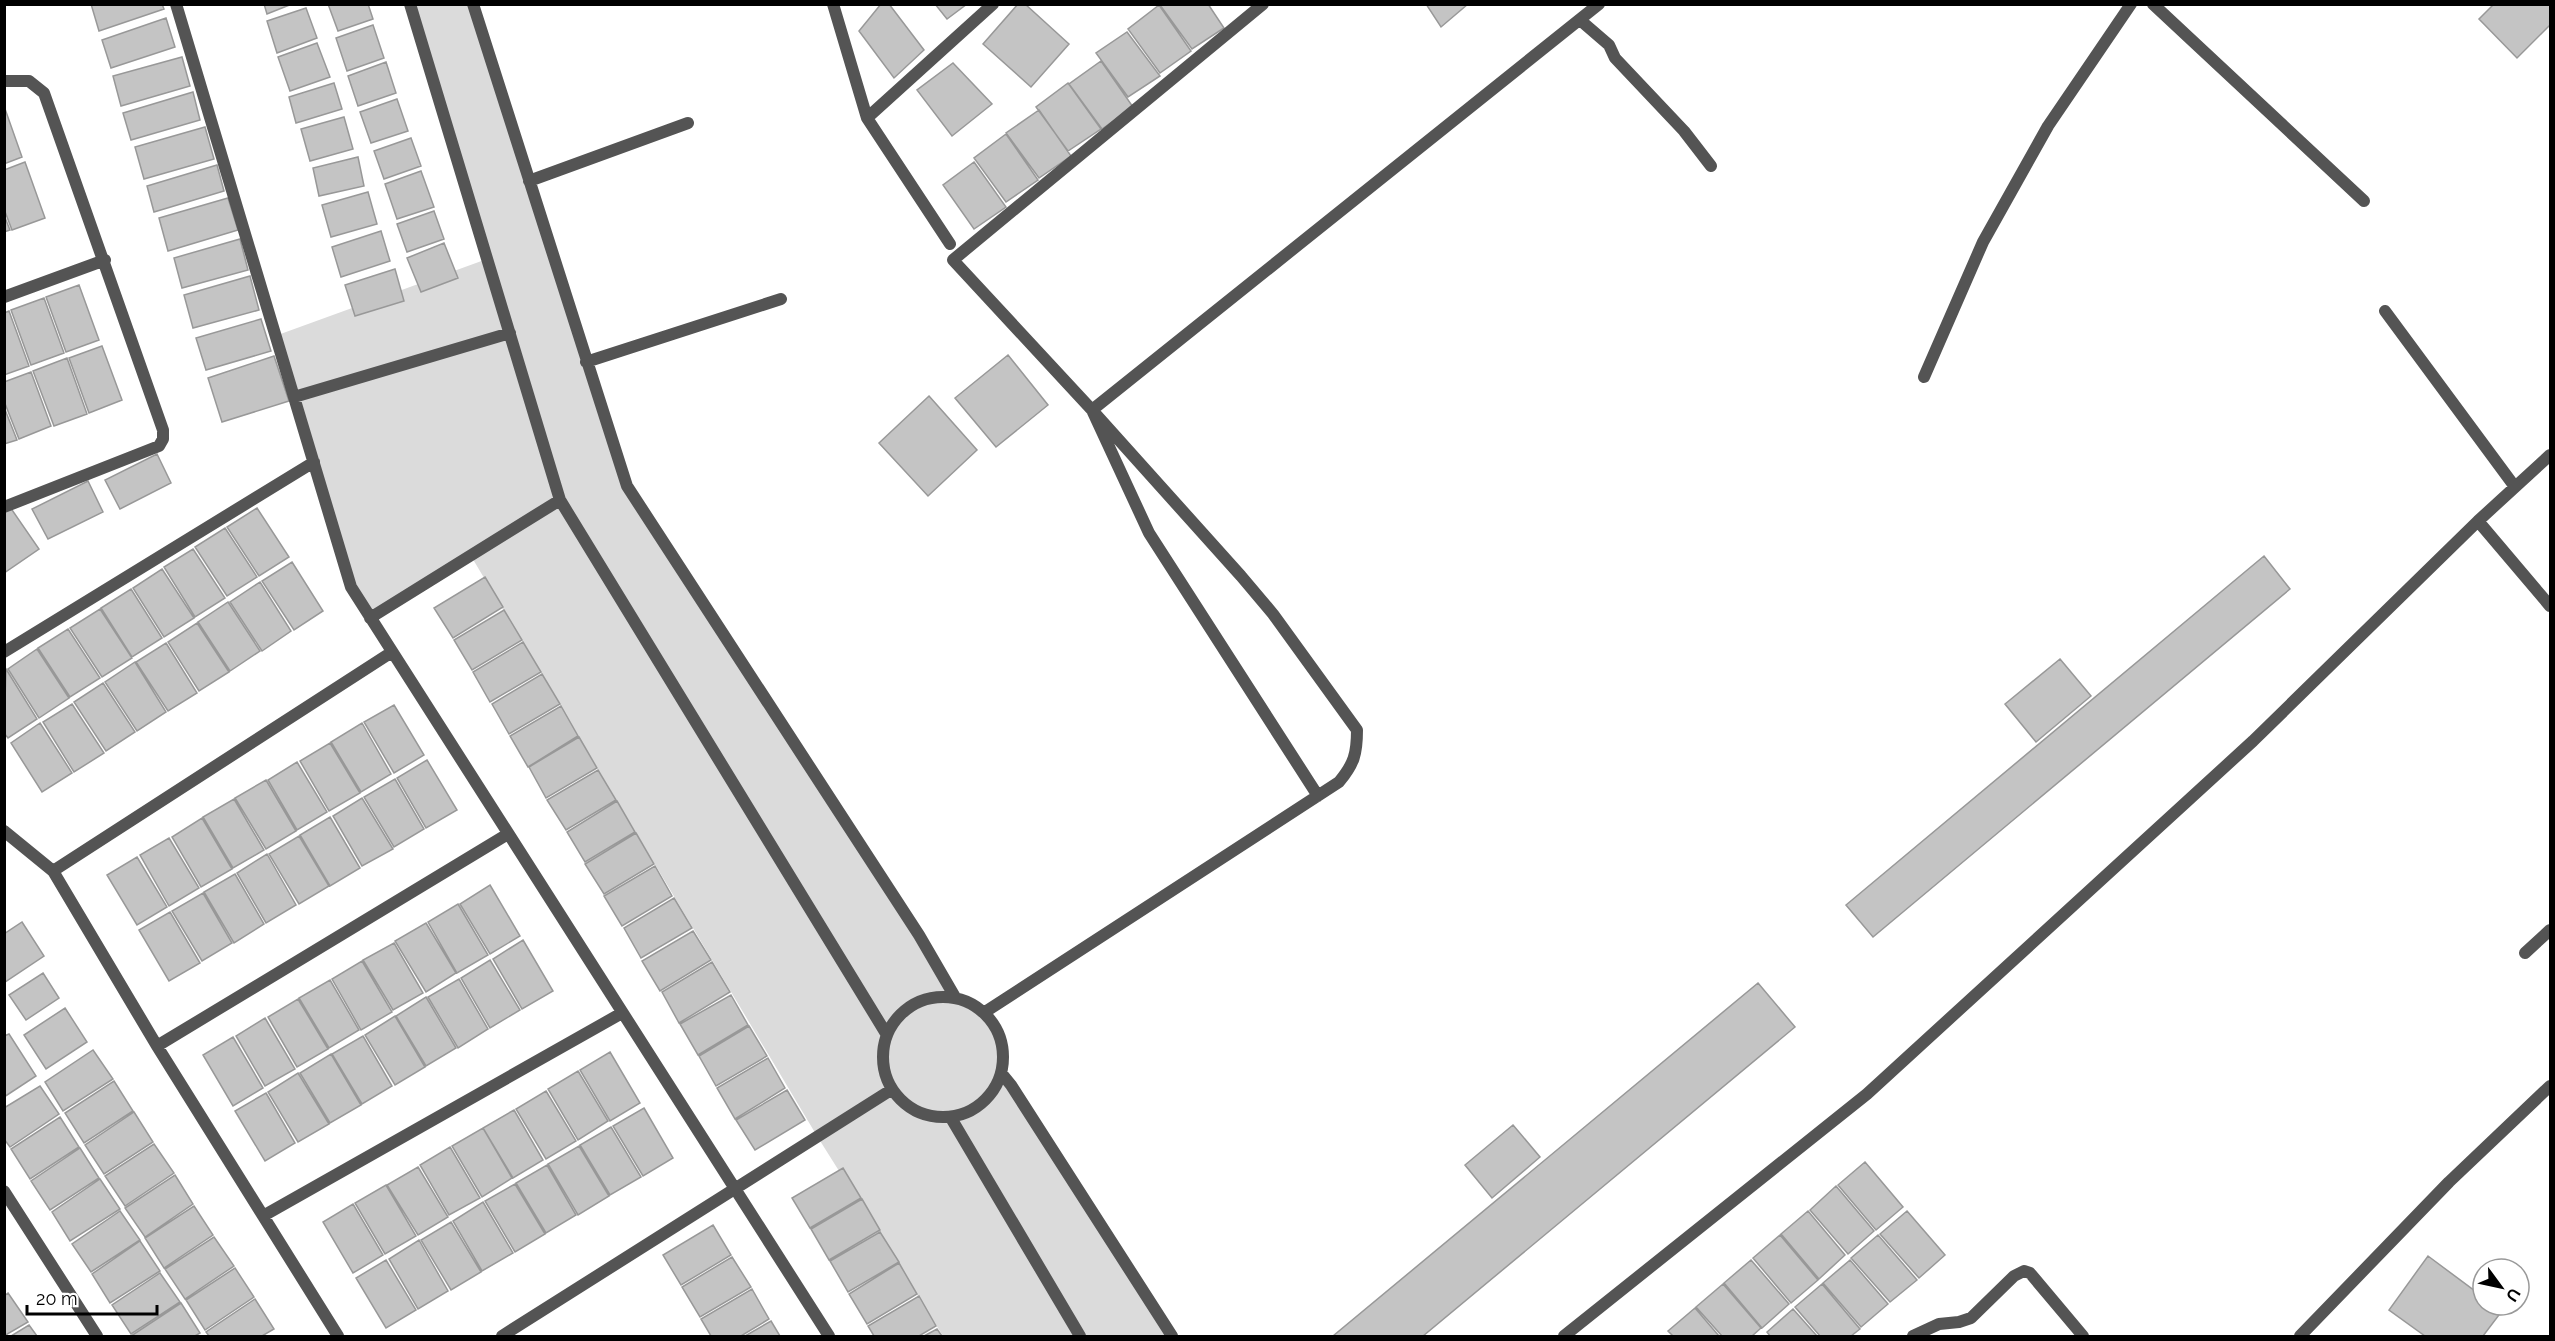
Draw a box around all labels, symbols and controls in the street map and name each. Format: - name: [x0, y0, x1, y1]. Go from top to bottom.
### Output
- north arrow: [2471, 1257, 2531, 1317]
- scale bar: [27, 1278, 158, 1316]
- text: U: [2502, 1285, 2524, 1305]
- text: 20 m: [36, 1288, 78, 1309]

